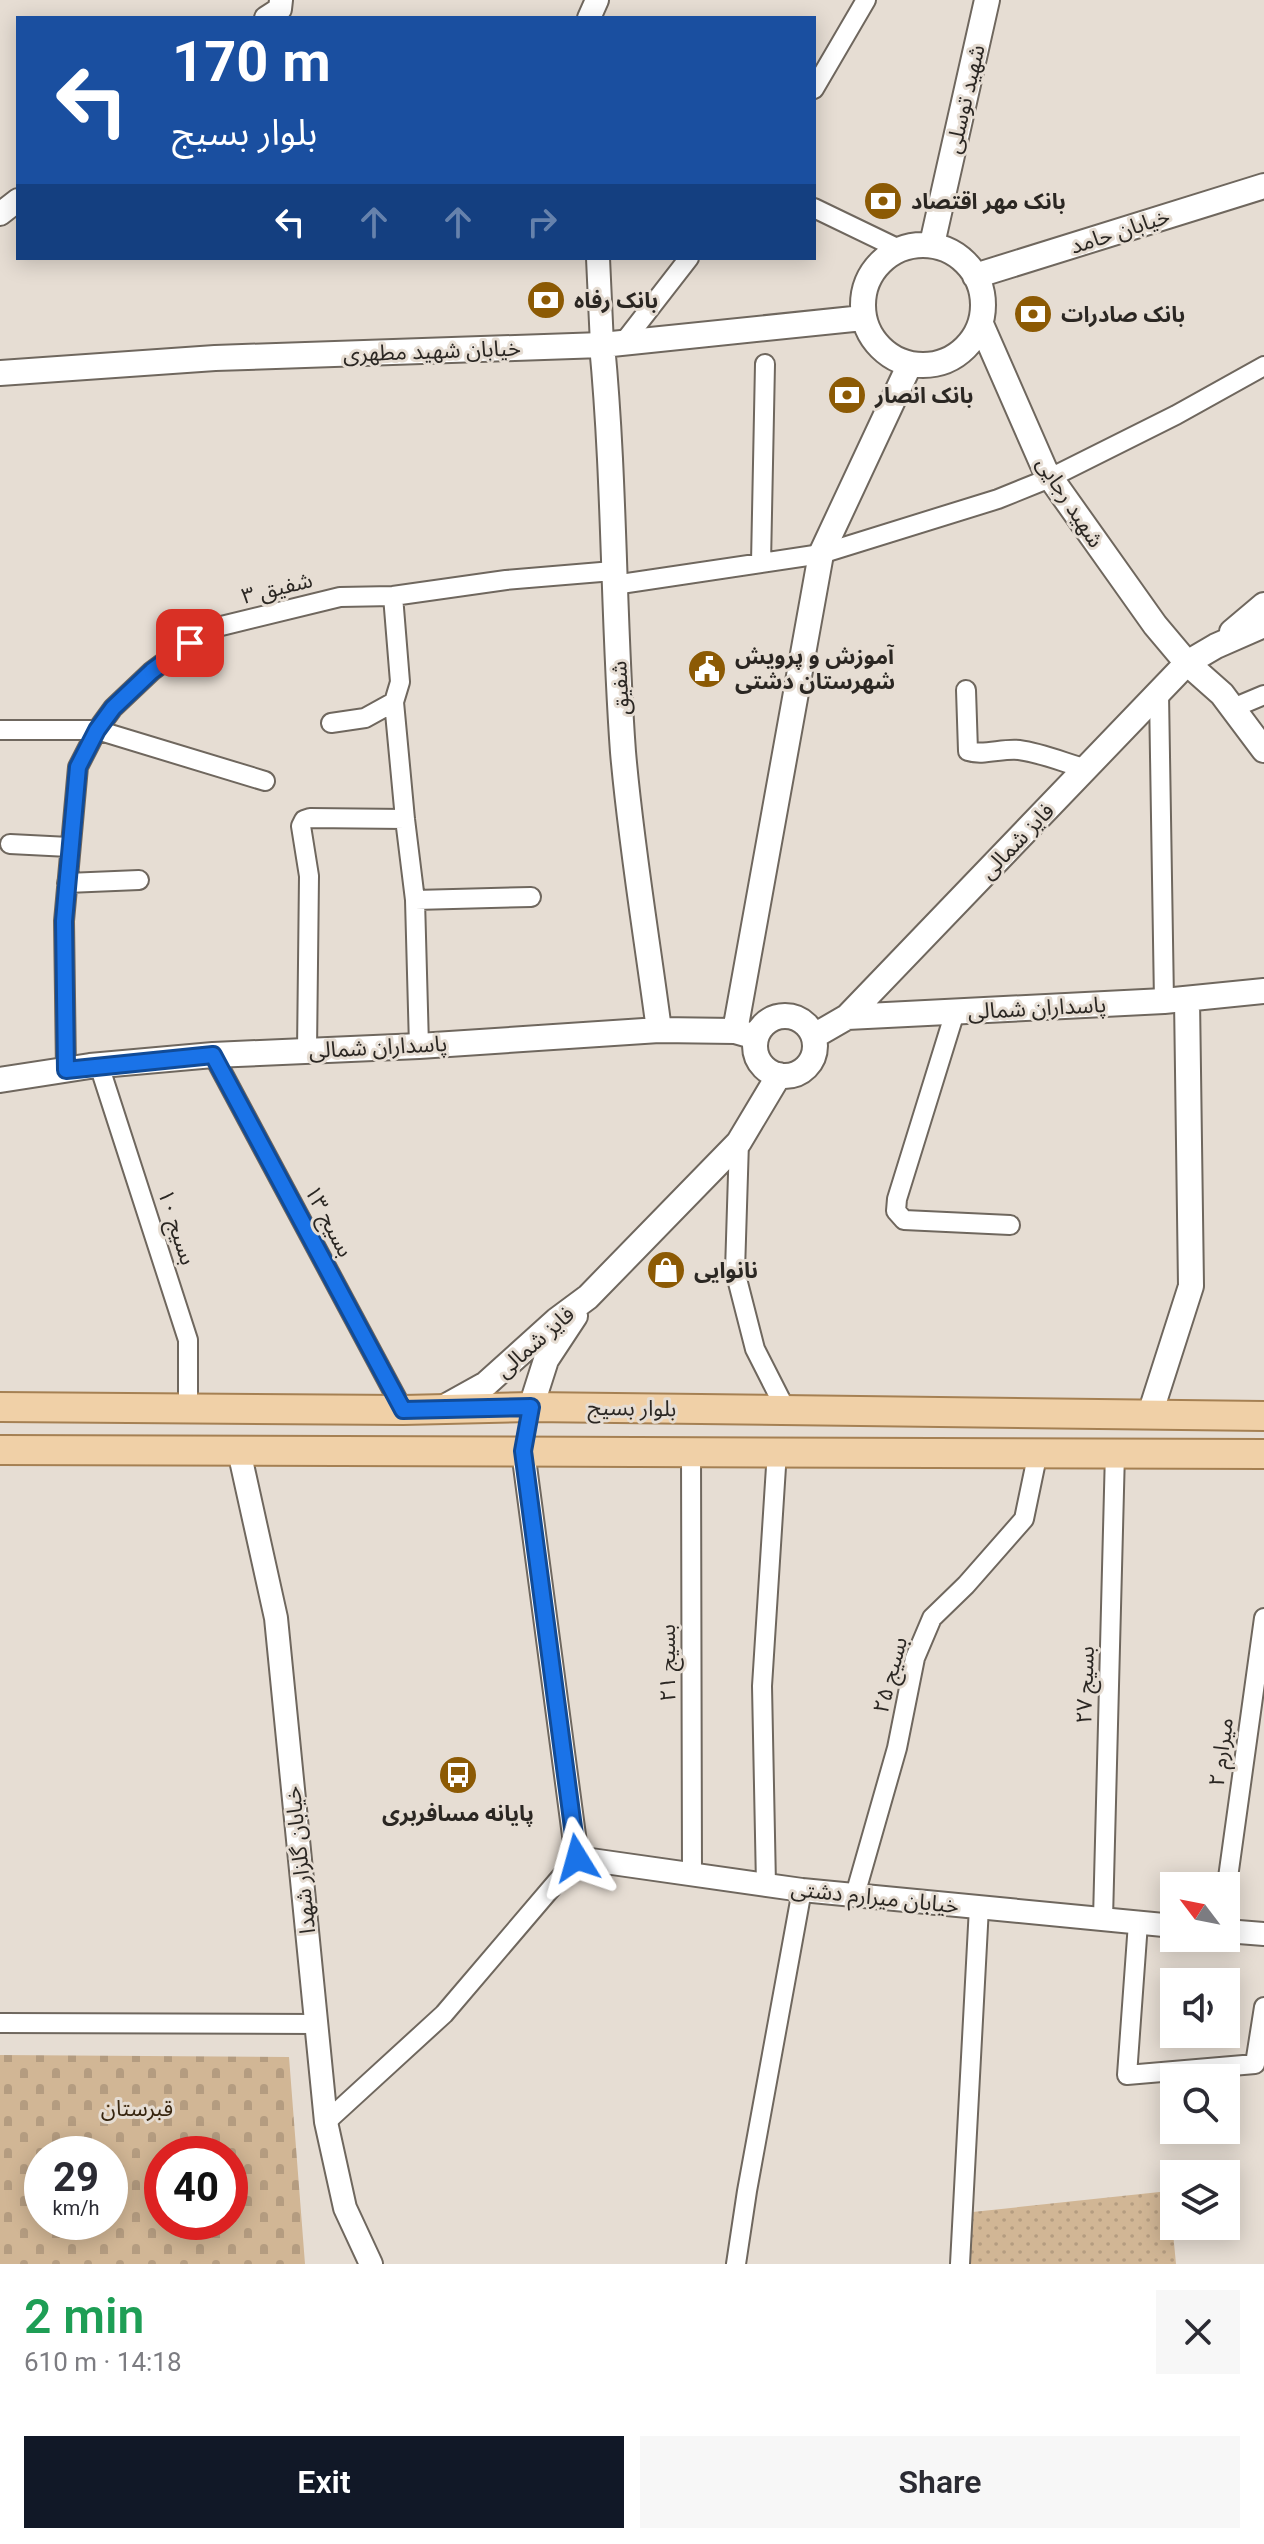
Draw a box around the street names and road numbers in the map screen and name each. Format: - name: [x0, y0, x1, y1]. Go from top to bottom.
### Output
- street label: شهید توسلی: [940, 42, 990, 156]
- street label: خیابان حامد: [1067, 203, 1173, 259]
- street label: خیابان شهید مطهری: [343, 335, 521, 367]
- street label: شهید رجایی: [1031, 452, 1109, 553]
- street label: شفیق ۳: [239, 567, 315, 610]
- street label: شفیق: [606, 660, 635, 716]
- street label: فایز شمالی: [975, 798, 1059, 884]
- street label: پاسداران شمالی: [967, 992, 1107, 1026]
- street label: پاسداران شمالی: [308, 1031, 448, 1065]
- street label: بسیج ۱۳: [296, 1181, 358, 1263]
- street label: بسیج ۱۰: [149, 1186, 201, 1269]
- street label: فایز شمالی: [491, 1301, 579, 1383]
- street label: بلوار بسیج: [587, 1395, 677, 1425]
- street label: بسیج ۲۱: [655, 1624, 684, 1702]
- street label: بسیج ۲۵: [868, 1634, 916, 1717]
- street label: بسیج ۲۷: [1071, 1646, 1103, 1724]
- street label: میرارم ۲: [1204, 1716, 1242, 1788]
- street label: خیابان گلزار شهدا: [280, 1785, 321, 1935]
- street label: خیابان میرارم دشتی: [789, 1876, 960, 1922]

